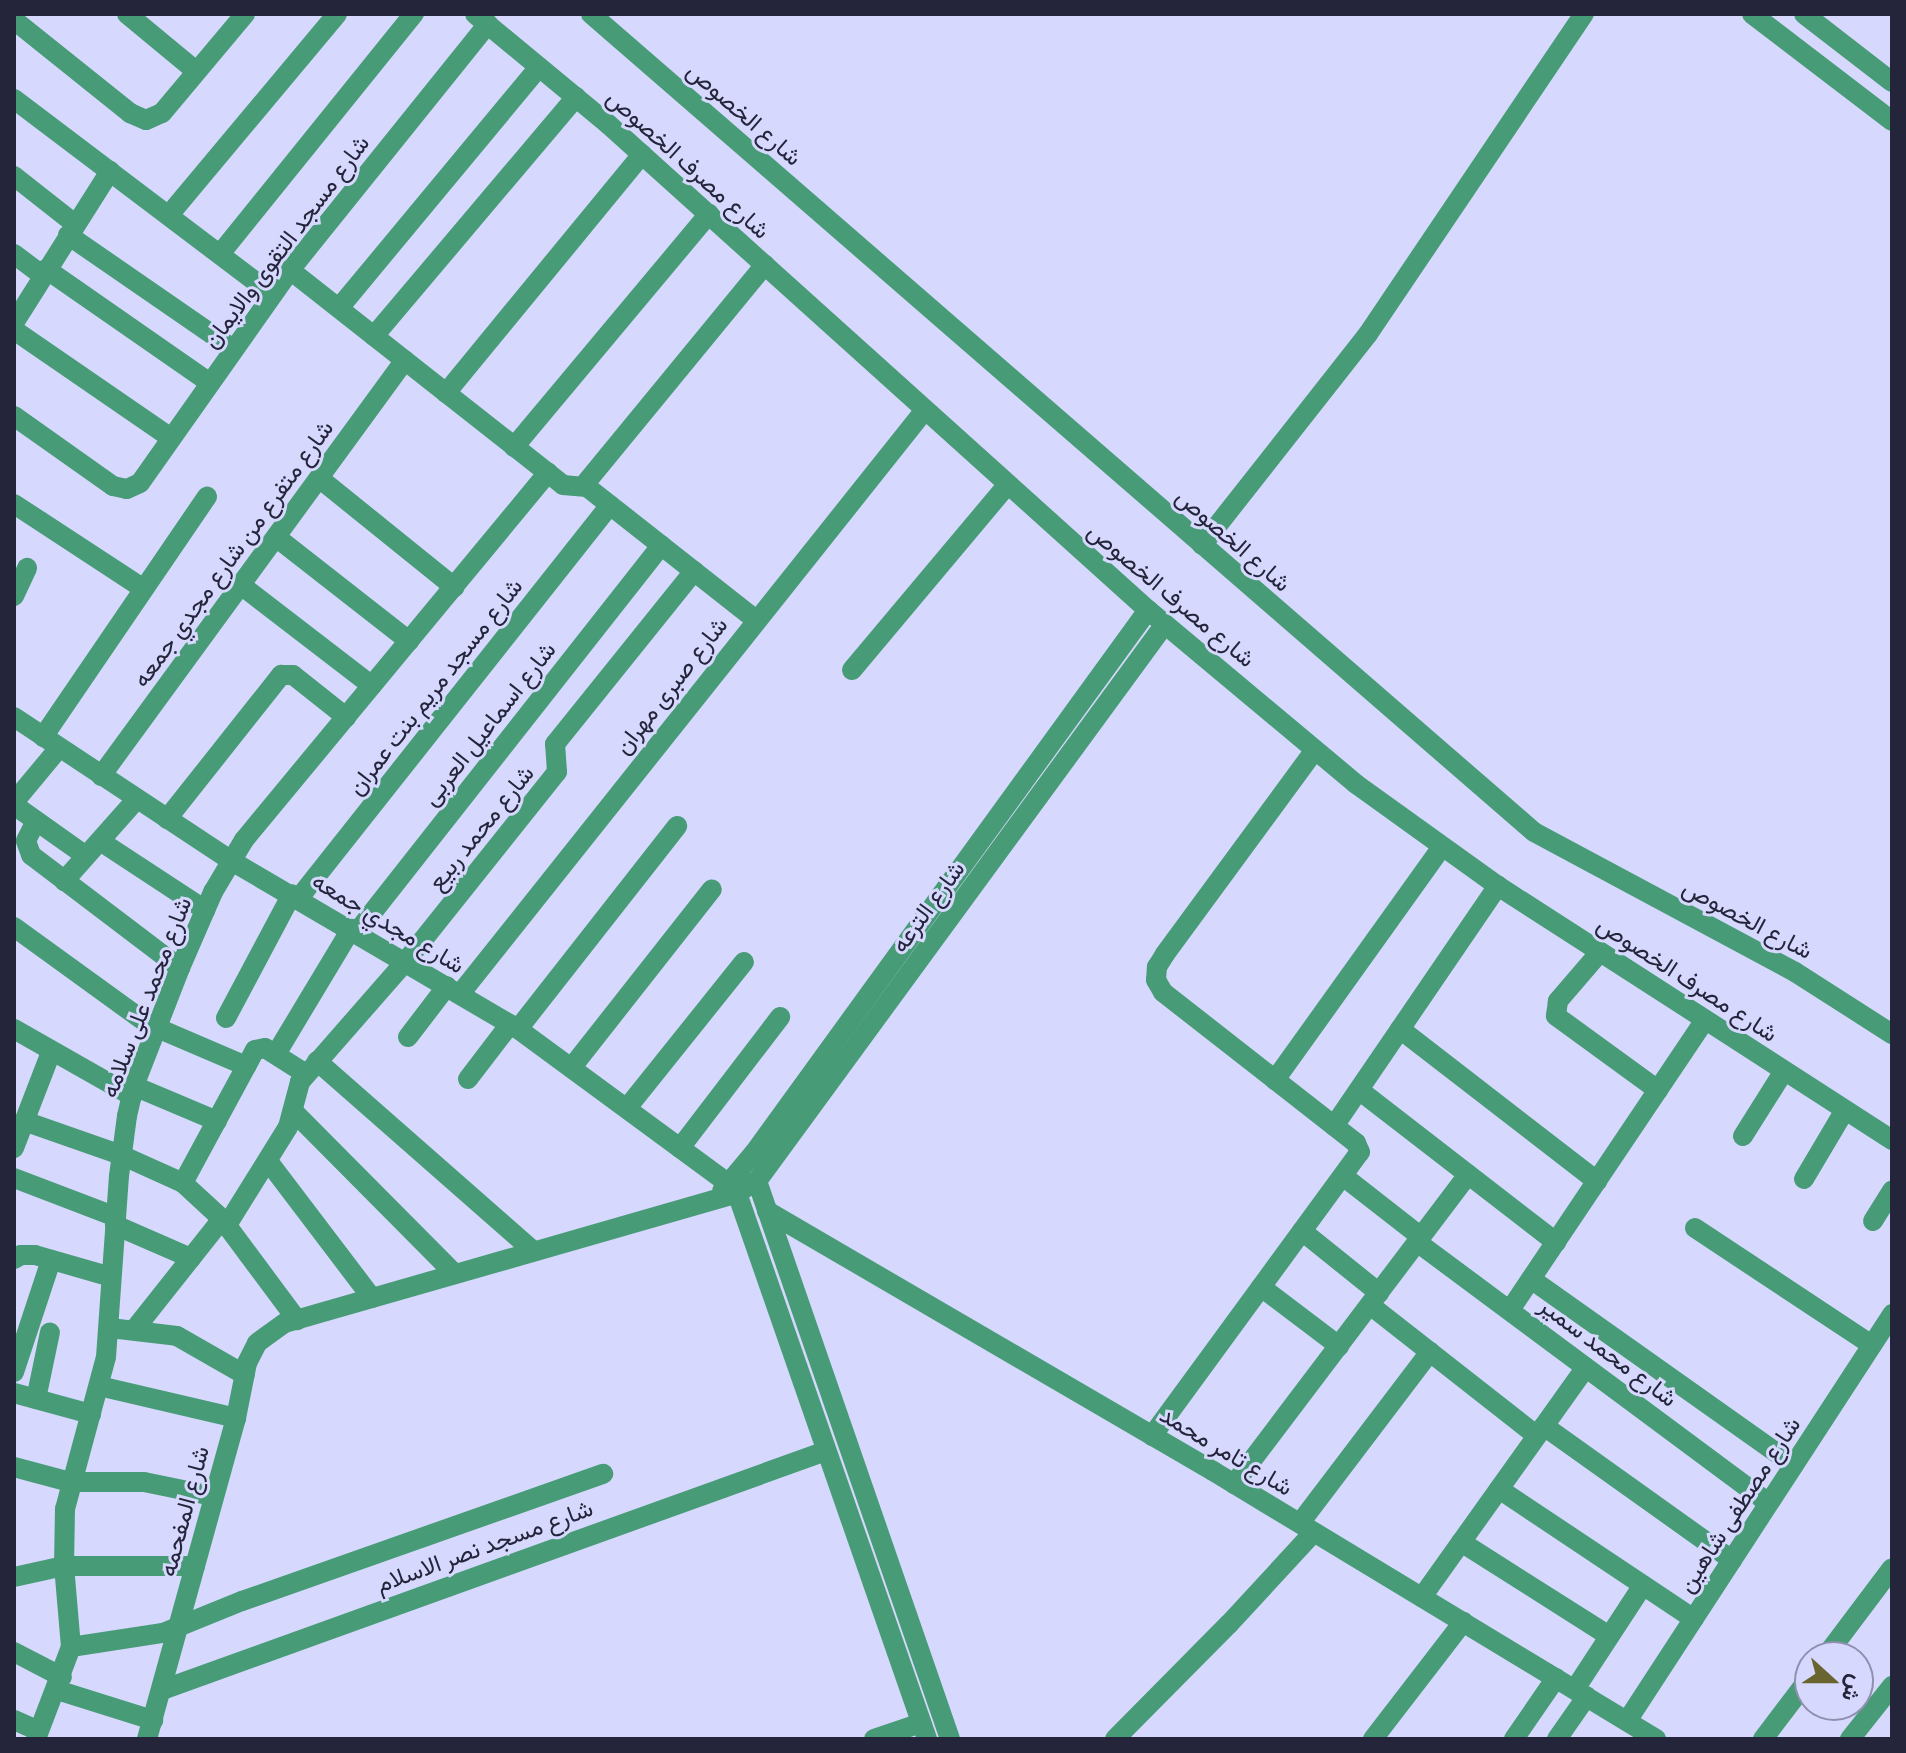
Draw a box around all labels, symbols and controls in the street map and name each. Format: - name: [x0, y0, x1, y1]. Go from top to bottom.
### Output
- street label: شارع الخصوص: [682, 55, 808, 171]
- street label: شارع مصرف الخصوص: [601, 82, 777, 244]
- street label: شارع مسجد التقوى والايمان: [195, 129, 375, 353]
- street label: شارع متفرع من شارع مجدي جمعه: [125, 414, 339, 692]
- street label: شارع الخصوص: [1171, 481, 1297, 597]
- street label: شارع مصرف الخصوص: [1082, 516, 1262, 672]
- street label: شارع مسجد مريم بنت عمران: [340, 572, 528, 800]
- street label: شارع صبرى مهران: [607, 610, 733, 760]
- street label: شارع اسماعيل العربى: [415, 635, 561, 811]
- street label: شارع محمد ربيع: [421, 759, 539, 895]
- street label: شارع الترعه: [884, 854, 970, 958]
- street label: شارع مجدي جمعه: [308, 865, 470, 979]
- street label: شارع الخصوص: [1678, 872, 1818, 964]
- street label: شارع محمد على سلامه: [93, 893, 197, 1101]
- street label: شارع مصرف الخصوص: [1592, 909, 1784, 1047]
- street label: شارع محمد سمير: [1534, 1290, 1684, 1412]
- street label: شارع تامر محمد: [1155, 1399, 1299, 1501]
- street label: شارع مصطفى شاهين: [1670, 1411, 1806, 1597]
- street label: شارع المفحمه: [152, 1443, 214, 1579]
- street label: شارع مسجد نصر الاسلام: [372, 1492, 596, 1598]
- north arrow: [1794, 1641, 1874, 1721]
- text: ش: [1838, 1672, 1871, 1706]

